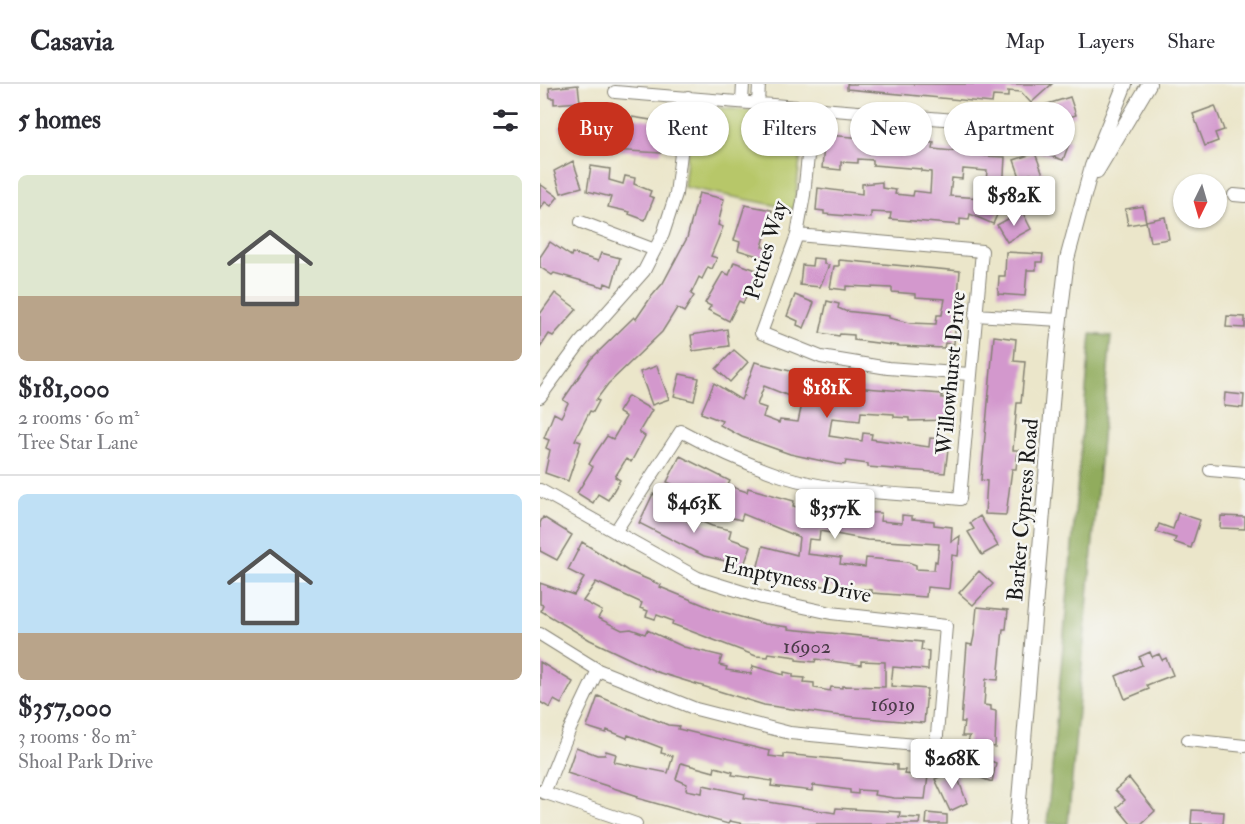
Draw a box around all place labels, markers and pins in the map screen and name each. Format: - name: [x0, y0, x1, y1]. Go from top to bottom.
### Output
- pin: $582K: [972, 176, 1056, 227]
- pin: $181K: [785, 368, 869, 419]
- pin: $463K: [652, 483, 736, 534]
- pin: $357K: [793, 489, 877, 540]
- pin: $268K: [910, 739, 994, 790]

